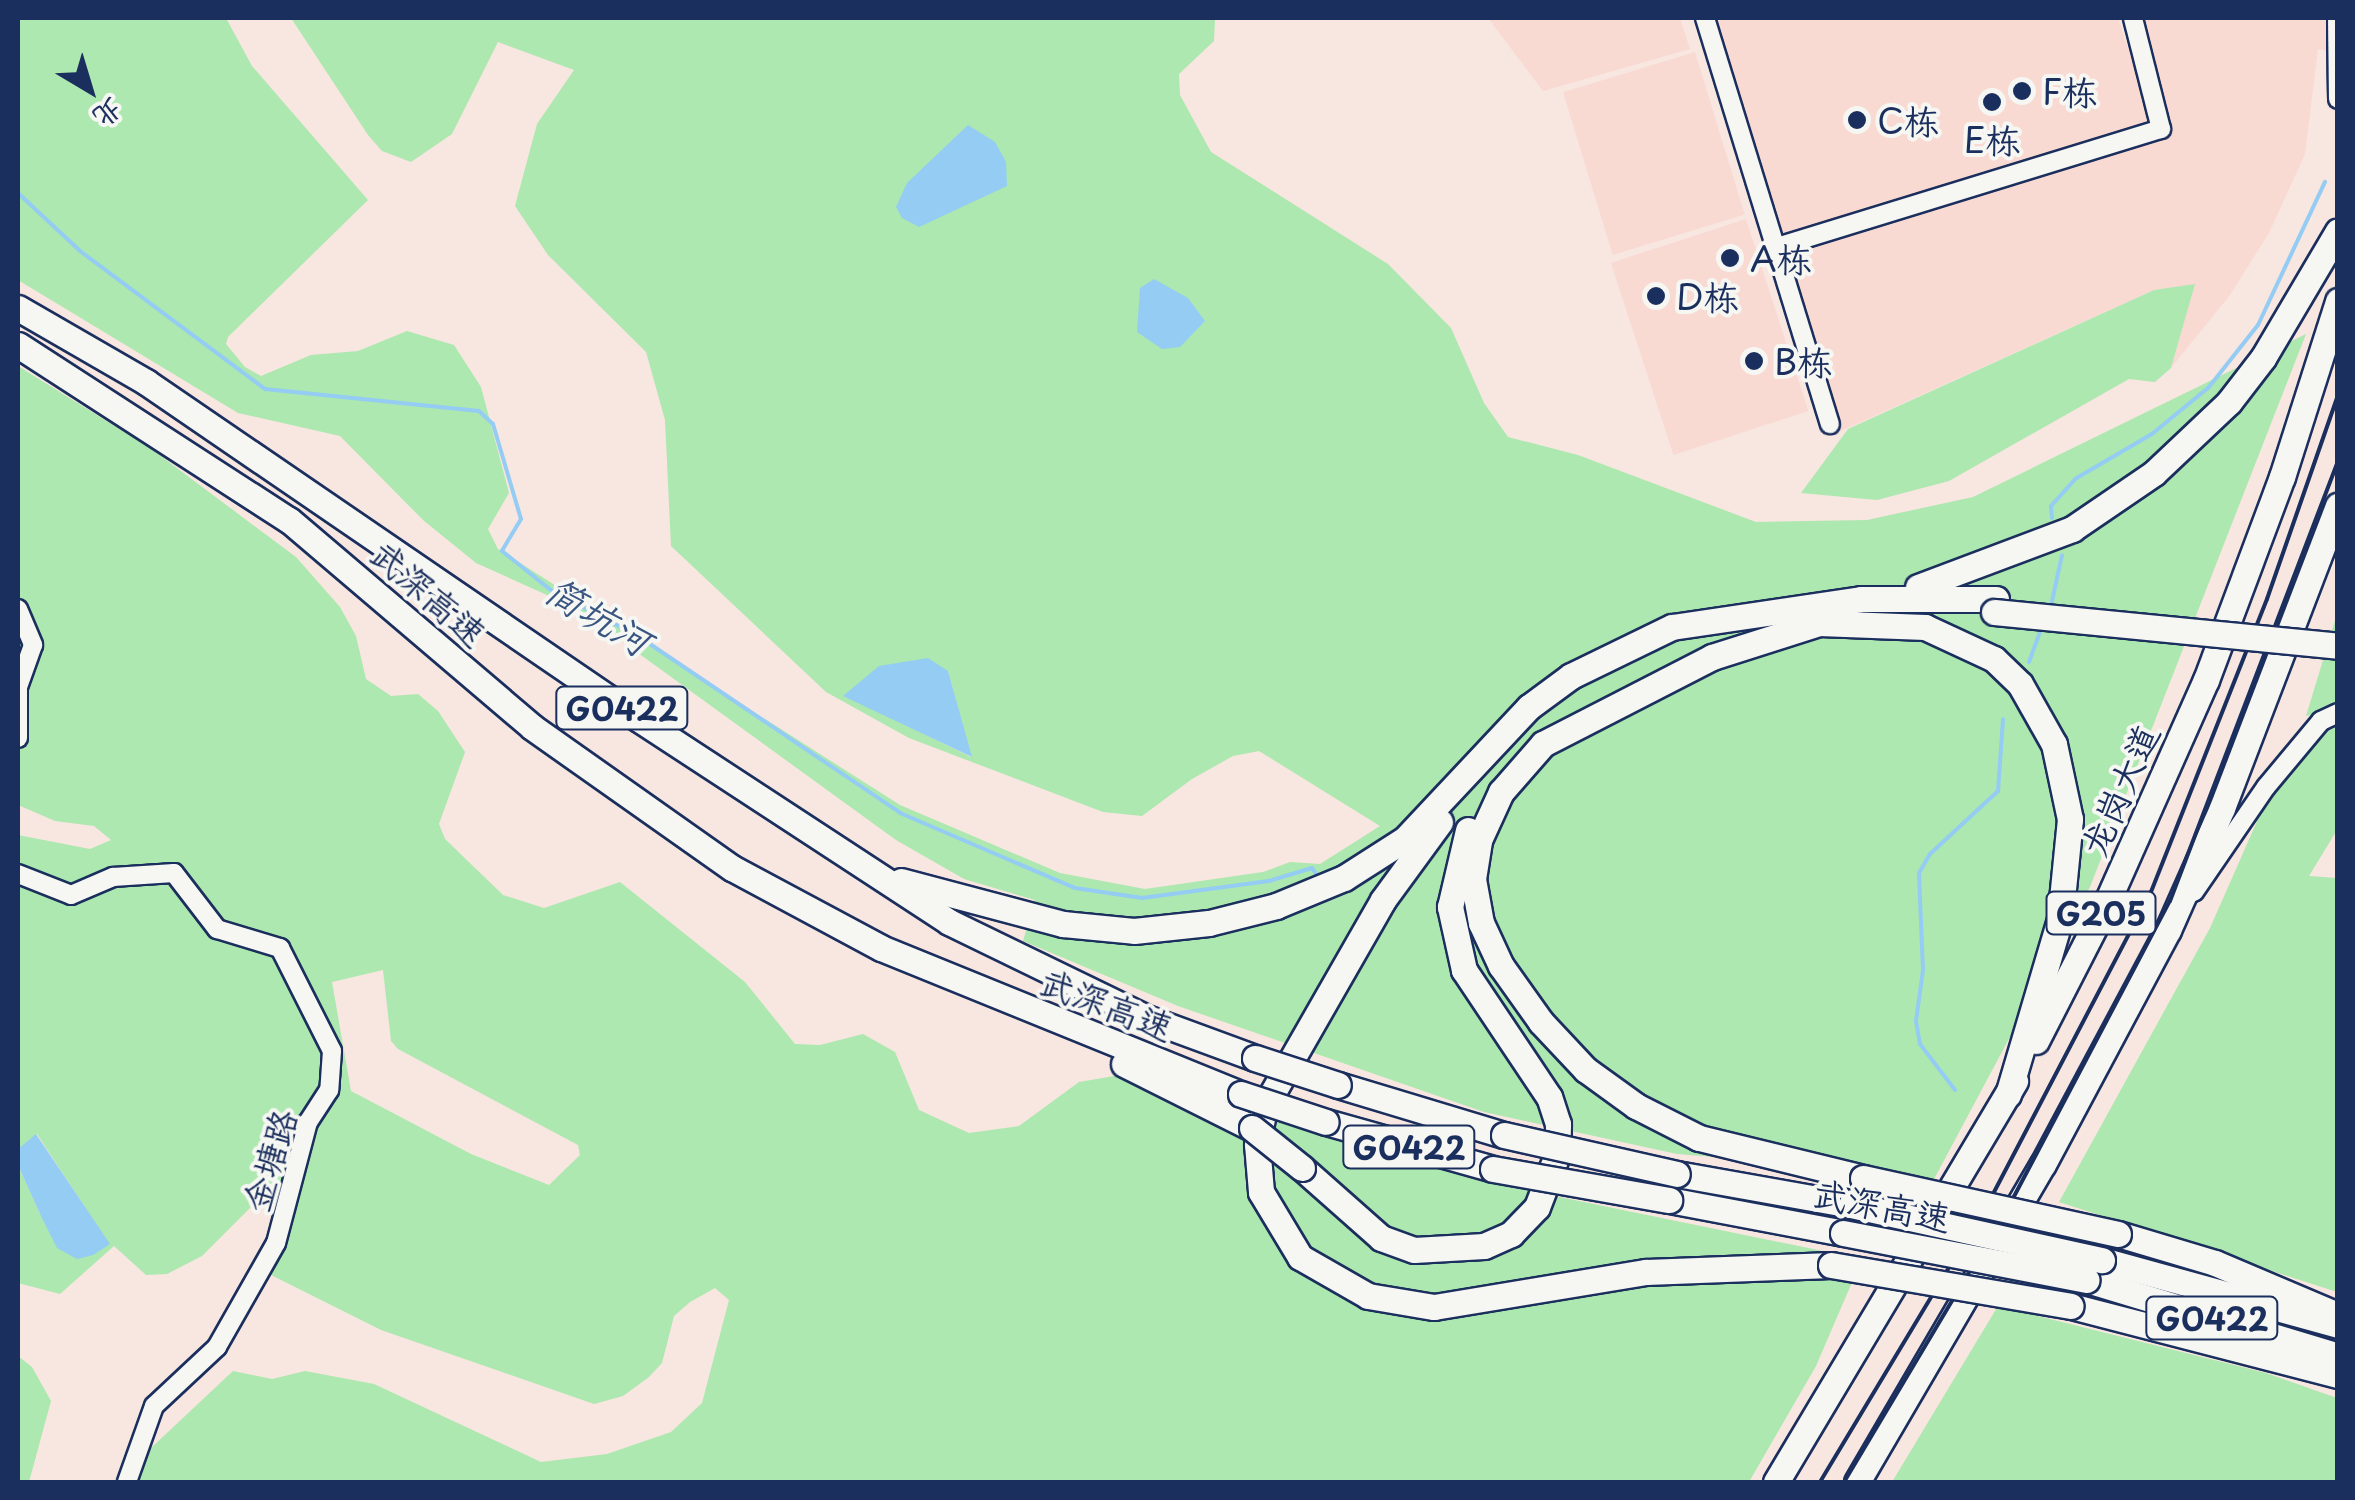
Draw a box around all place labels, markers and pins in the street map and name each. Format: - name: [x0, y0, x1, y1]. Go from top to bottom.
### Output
- place label: F栋: [2042, 70, 2097, 112]
- marker: F栋: [2011, 80, 2033, 102]
- marker: E栋: [1981, 91, 2003, 113]
- place label: C栋: [1877, 99, 1939, 141]
- marker: C栋: [1846, 109, 1868, 131]
- place label: E栋: [1964, 118, 2020, 160]
- place label: A栋: [1750, 237, 1812, 279]
- marker: A栋: [1719, 247, 1741, 269]
- place label: D栋: [1676, 275, 1739, 317]
- marker: D栋: [1645, 285, 1667, 307]
- place label: B栋: [1774, 340, 1832, 382]
- marker: B栋: [1743, 350, 1765, 372]

